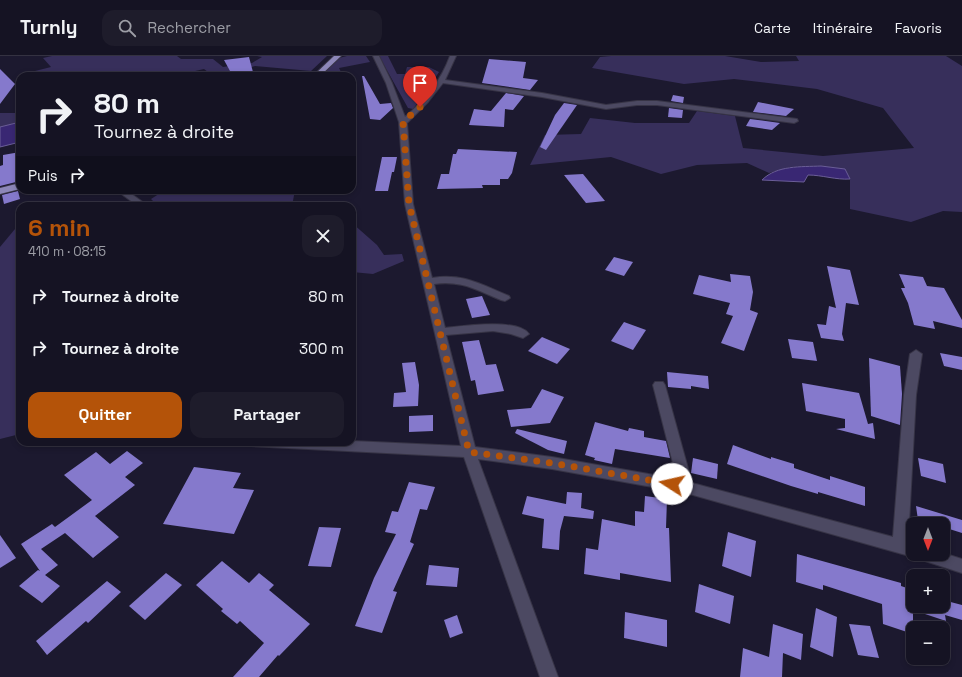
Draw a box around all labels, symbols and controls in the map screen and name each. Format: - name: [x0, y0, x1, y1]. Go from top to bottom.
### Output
- search box: [102, 10, 382, 46]
- text: Turnly: [20, 15, 78, 40]
- icon: search: [116, 17, 138, 39]
- text: Rechercher: [148, 18, 231, 37]
- text: Carte: [754, 19, 791, 37]
- text: Itinéraire: [813, 19, 873, 37]
- text: Favoris: [895, 19, 942, 37]
- pin: [403, 66, 437, 107]
- icon: arrive: [409, 72, 431, 94]
- text: 80 m: [94, 85, 160, 121]
- icon: right: [28, 88, 80, 140]
- text: Tournez à droite: [94, 120, 234, 143]
- icon: right: [66, 164, 88, 186]
- text: Puis: [28, 166, 58, 185]
- text: 6 min: [28, 212, 91, 243]
- button: close: [302, 215, 344, 257]
- text: 410 m · 08:15: [28, 243, 106, 260]
- icon: right: [28, 285, 50, 307]
- text: Tournez à droite: [62, 287, 179, 306]
- text: 80 m: [308, 287, 344, 306]
- icon: right: [28, 337, 50, 359]
- text: Tournez à droite: [62, 339, 179, 358]
- text: 300 m: [299, 339, 344, 358]
- button: Quitter: [28, 392, 182, 438]
- button: Partager: [190, 392, 344, 438]
- position arrow: [651, 463, 693, 505]
- north arrow: [906, 517, 950, 561]
- map controls: [906, 517, 950, 665]
- button: +: [906, 569, 950, 613]
- button: −: [906, 621, 950, 665]

